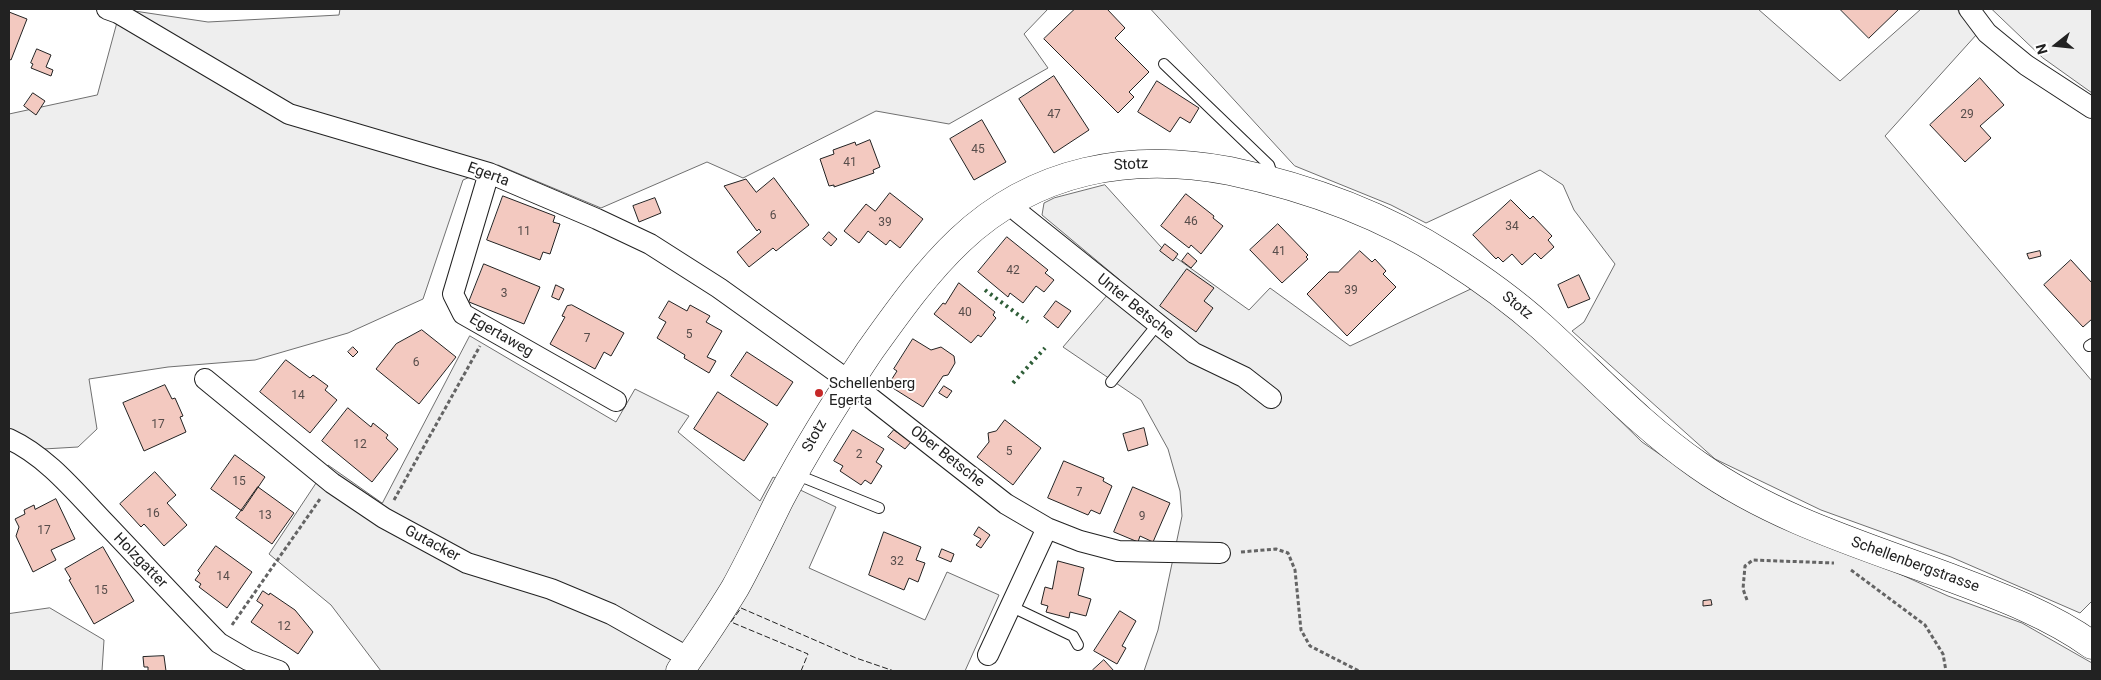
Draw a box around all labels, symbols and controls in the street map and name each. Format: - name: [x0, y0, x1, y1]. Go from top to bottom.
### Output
- north arrow: [2031, 20, 2081, 70]
- text: N: [2033, 42, 2051, 56]
- house number: 47: [1047, 108, 1061, 122]
- house number: 29: [1960, 108, 1974, 122]
- house number: 45: [971, 143, 985, 157]
- street label: Stotz: [1113, 155, 1149, 175]
- house number: 41: [843, 156, 857, 170]
- street label: Egerta: [465, 159, 511, 191]
- house number: 6: [770, 209, 776, 223]
- house number: 46: [1184, 215, 1198, 229]
- house number: 39: [878, 216, 892, 230]
- house number: 34: [1505, 220, 1519, 234]
- house number: 11: [517, 225, 531, 239]
- house number: 41: [1272, 245, 1286, 259]
- house number: 42: [1006, 264, 1020, 278]
- street label: Unter Betsche: [1093, 271, 1177, 343]
- house number: 39: [1344, 284, 1358, 298]
- house number: 3: [501, 287, 507, 301]
- street label: Stotz: [1498, 288, 1536, 324]
- house number: 40: [958, 306, 972, 320]
- street label: Egertaweg: [466, 310, 536, 362]
- house number: 5: [686, 328, 692, 342]
- house number: 7: [584, 332, 590, 346]
- house number: 6: [413, 356, 419, 370]
- place label: Schellenberg Egerta: [829, 375, 915, 410]
- marker: Schellenberg Egerta: [813, 387, 825, 399]
- house number: 14: [291, 389, 305, 403]
- street label: Stotz: [799, 417, 831, 455]
- house number: 17: [151, 418, 165, 432]
- street label: Ober Betsche: [906, 422, 988, 492]
- house number: 12: [353, 438, 367, 452]
- house number: 5: [1006, 445, 1012, 459]
- house number: 2: [856, 448, 862, 462]
- house number: 15: [232, 475, 246, 489]
- house number: 7: [1076, 486, 1082, 500]
- house number: 16: [146, 507, 160, 521]
- house number: 13: [258, 509, 272, 523]
- house number: 9: [1139, 510, 1145, 524]
- street label: Gutacker: [401, 522, 463, 566]
- house number: 17: [37, 524, 51, 538]
- street label: Holzgatter: [109, 530, 171, 592]
- street label: Schellenbergstrasse: [1848, 533, 1982, 597]
- house number: 32: [890, 555, 904, 569]
- house number: 14: [216, 570, 230, 584]
- house number: 15: [94, 584, 108, 598]
- house number: 12: [277, 620, 291, 634]

